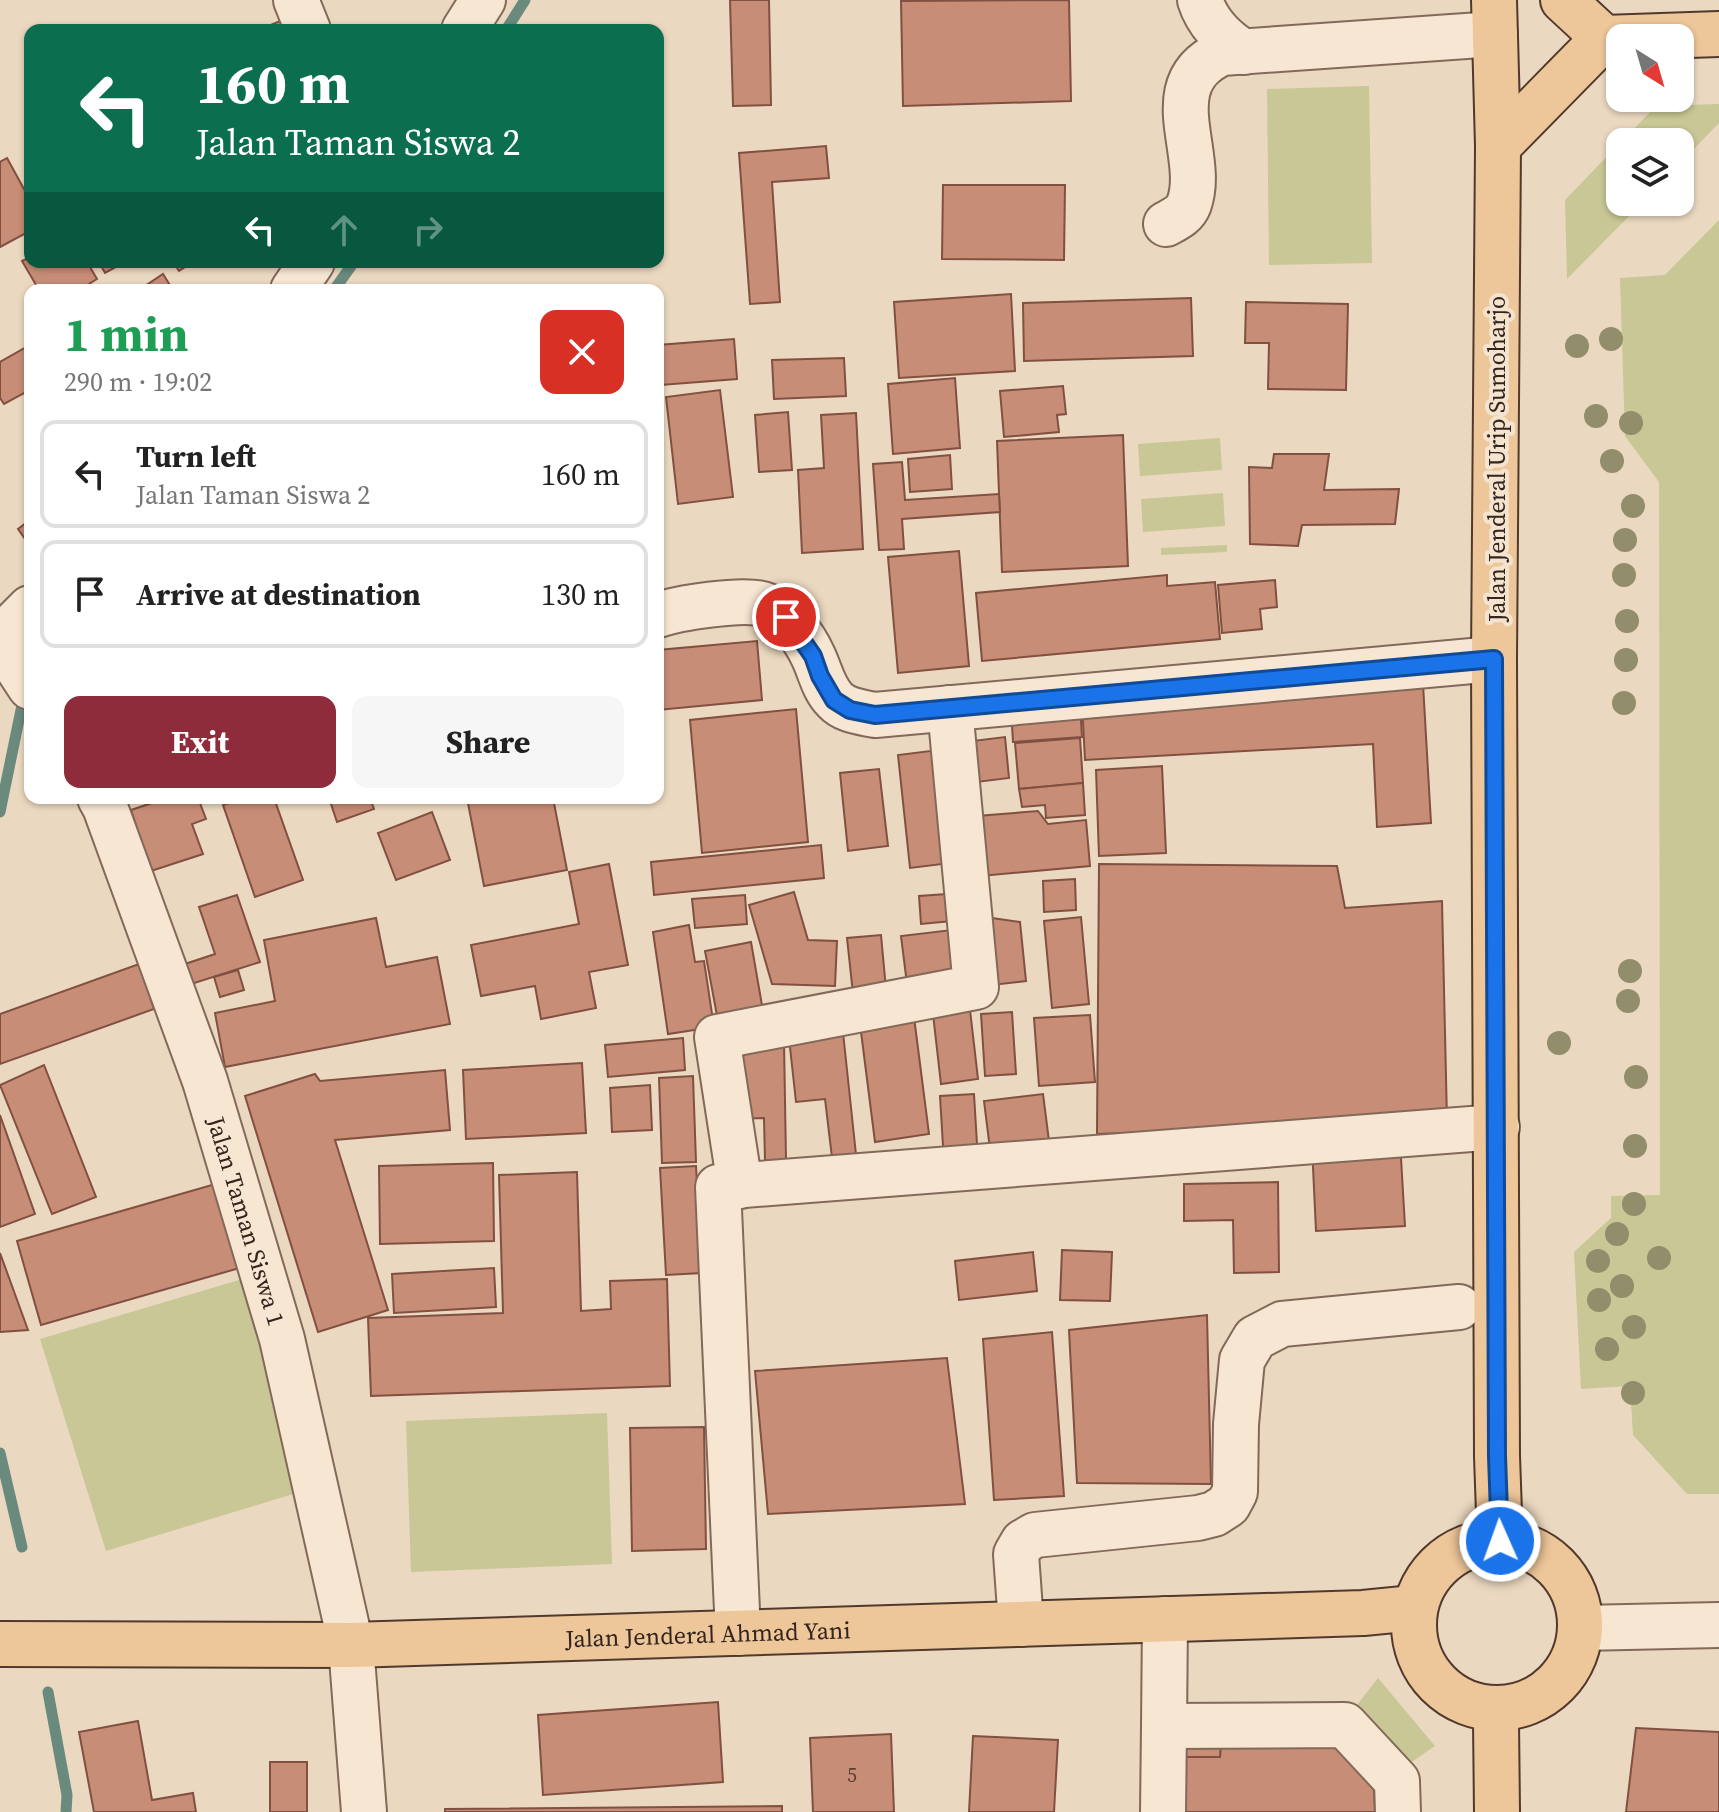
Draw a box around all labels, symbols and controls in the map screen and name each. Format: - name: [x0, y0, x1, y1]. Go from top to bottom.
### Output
- north arrow: [1606, 24, 1694, 112]
- map controls: [1606, 24, 1694, 216]
- text: 160 m: [196, 45, 350, 122]
- icon: left: [64, 56, 168, 160]
- text: Jalan Taman Siswa 2: [196, 118, 520, 167]
- button: layers: [1606, 128, 1694, 216]
- icon: left: [238, 208, 282, 252]
- icon: ahead: [322, 208, 366, 252]
- icon: right: [406, 208, 450, 252]
- street label: Jalan Jenderal Urip Sumoharjo: [1480, 296, 1513, 623]
- text: 1 min: [64, 301, 189, 367]
- button: close: [540, 310, 624, 394]
- text: 290 m · 19:02: [64, 364, 212, 400]
- text: Turn left: [136, 436, 256, 477]
- icon: left: [68, 452, 112, 496]
- text: 160 m: [541, 454, 620, 495]
- text: Jalan Taman Siswa 2: [136, 477, 370, 513]
- icon: arrive: [68, 572, 112, 616]
- text: Arrive at destination: [136, 574, 421, 615]
- text: 130 m: [541, 574, 620, 615]
- pin: [752, 583, 820, 651]
- icon: arrive: [764, 595, 808, 639]
- button: Exit: [64, 696, 336, 788]
- button: Share: [352, 696, 624, 788]
- street label: Jalan Taman Siswa 1: [200, 1112, 294, 1329]
- position arrow: [1458, 1499, 1542, 1583]
- street label: Jalan Jenderal Ahmad Yani: [564, 1613, 851, 1655]
- house number: 5: [847, 1761, 857, 1789]

